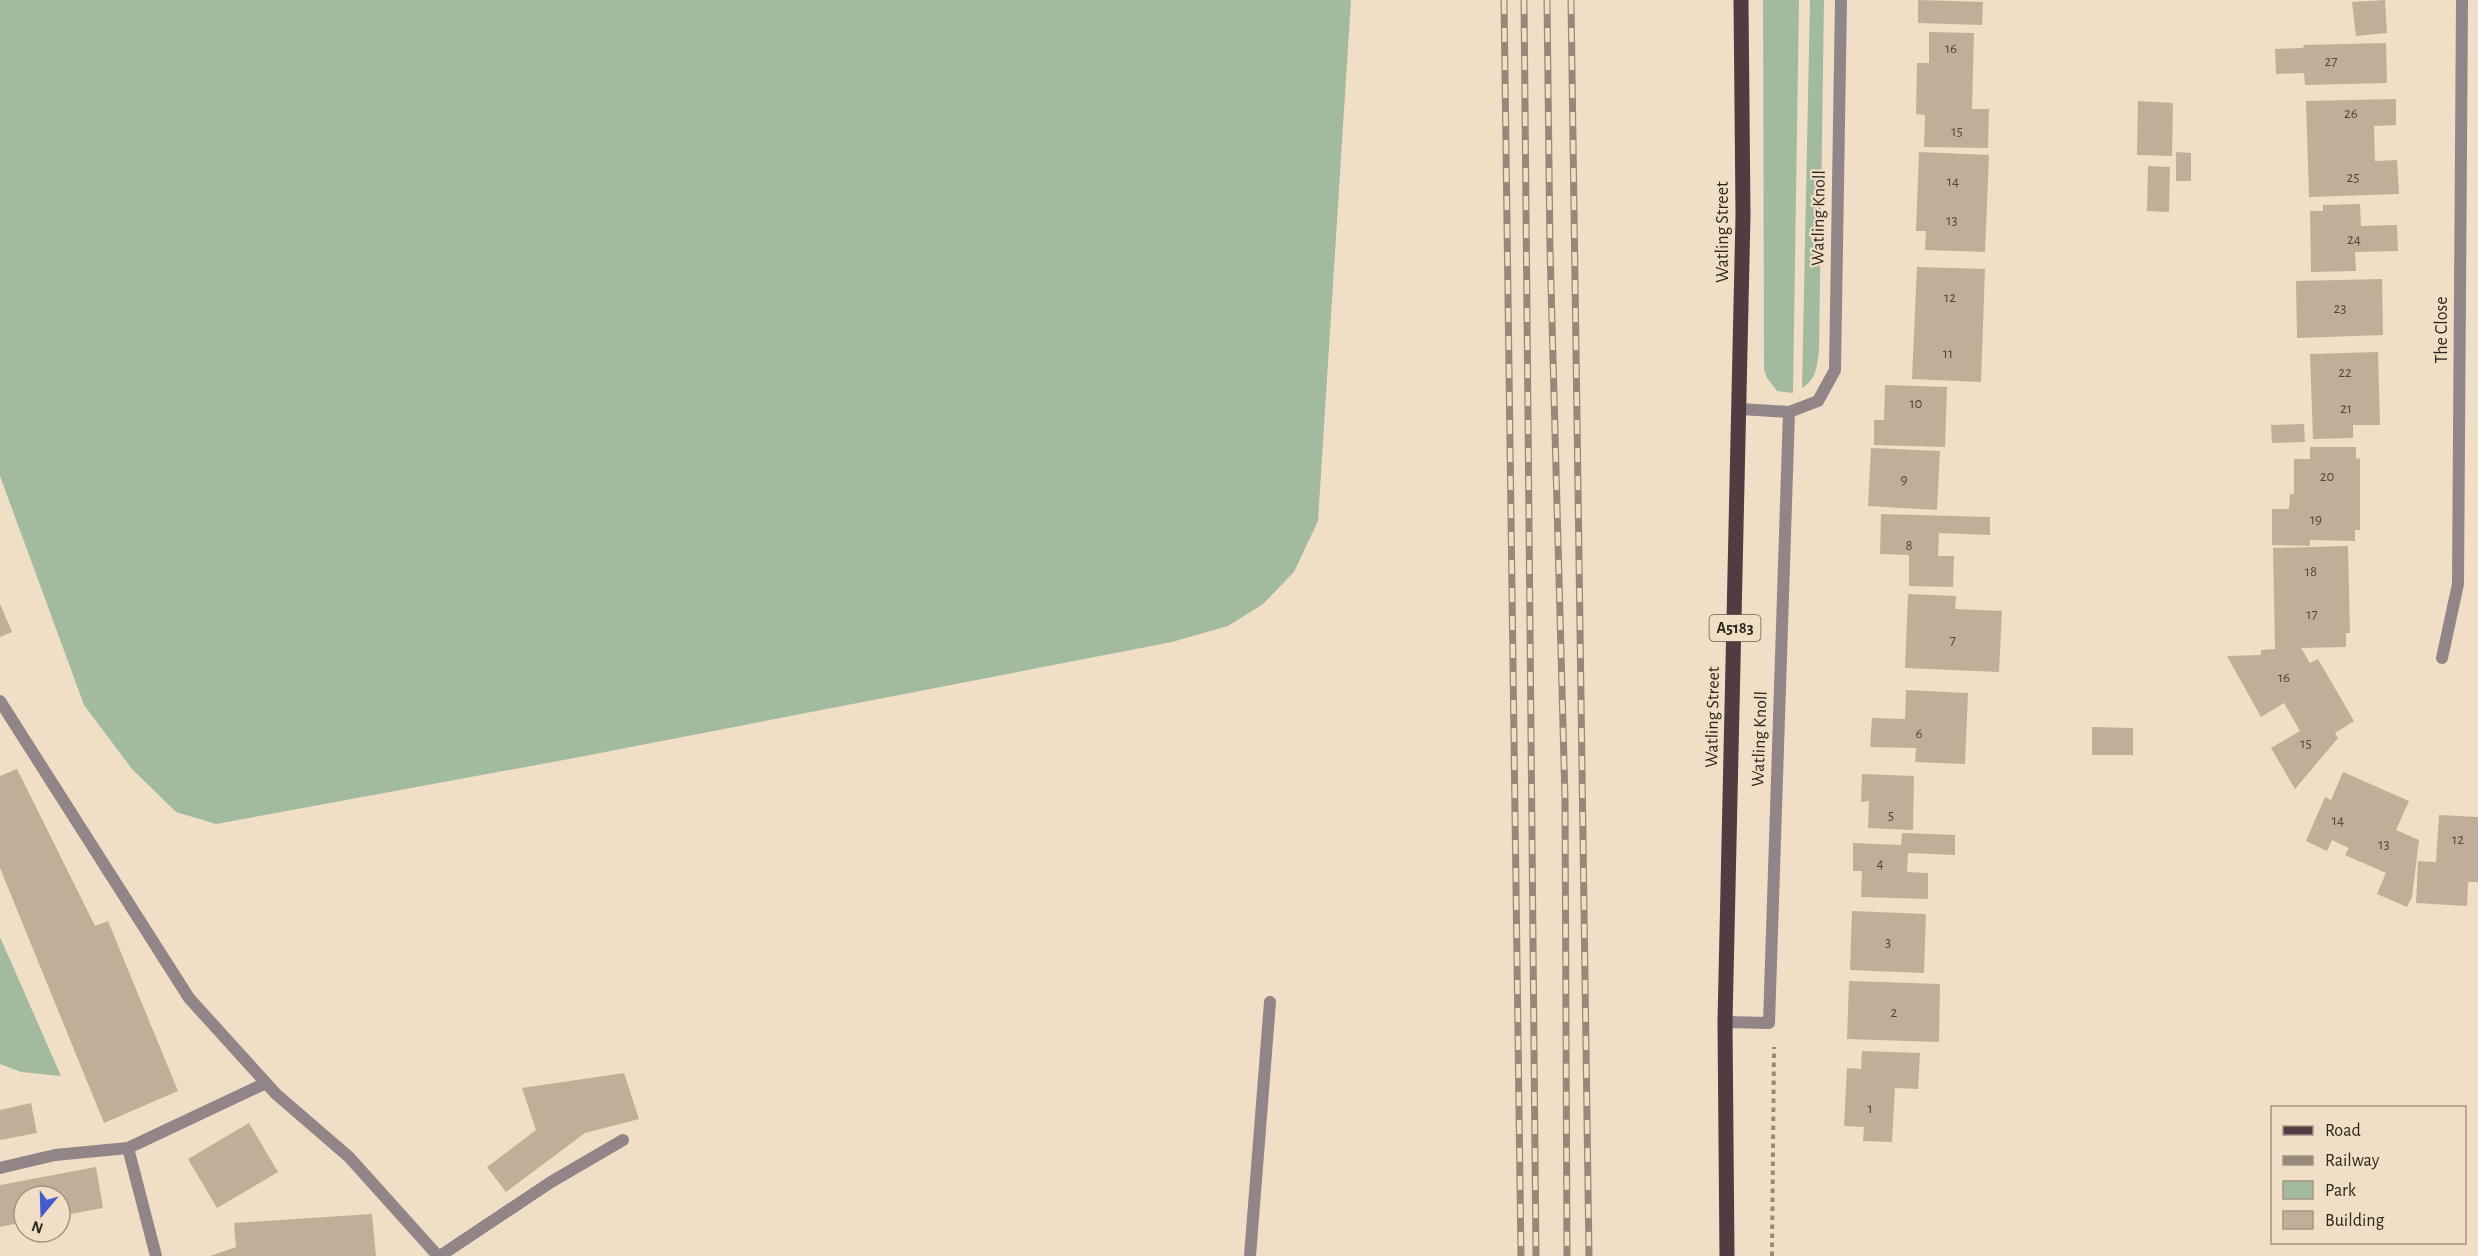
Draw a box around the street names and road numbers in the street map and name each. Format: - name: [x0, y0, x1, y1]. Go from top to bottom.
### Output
- street label: Watling Knoll: [1809, 170, 1829, 266]
- street label: Watling Street: [1714, 181, 1732, 283]
- street label: The Close: [2433, 297, 2451, 363]
- road number: A5183: [1710, 615, 1760, 641]
- street label: Watling Street: [1703, 666, 1723, 768]
- street label: Watling Knoll: [1749, 691, 1771, 787]

